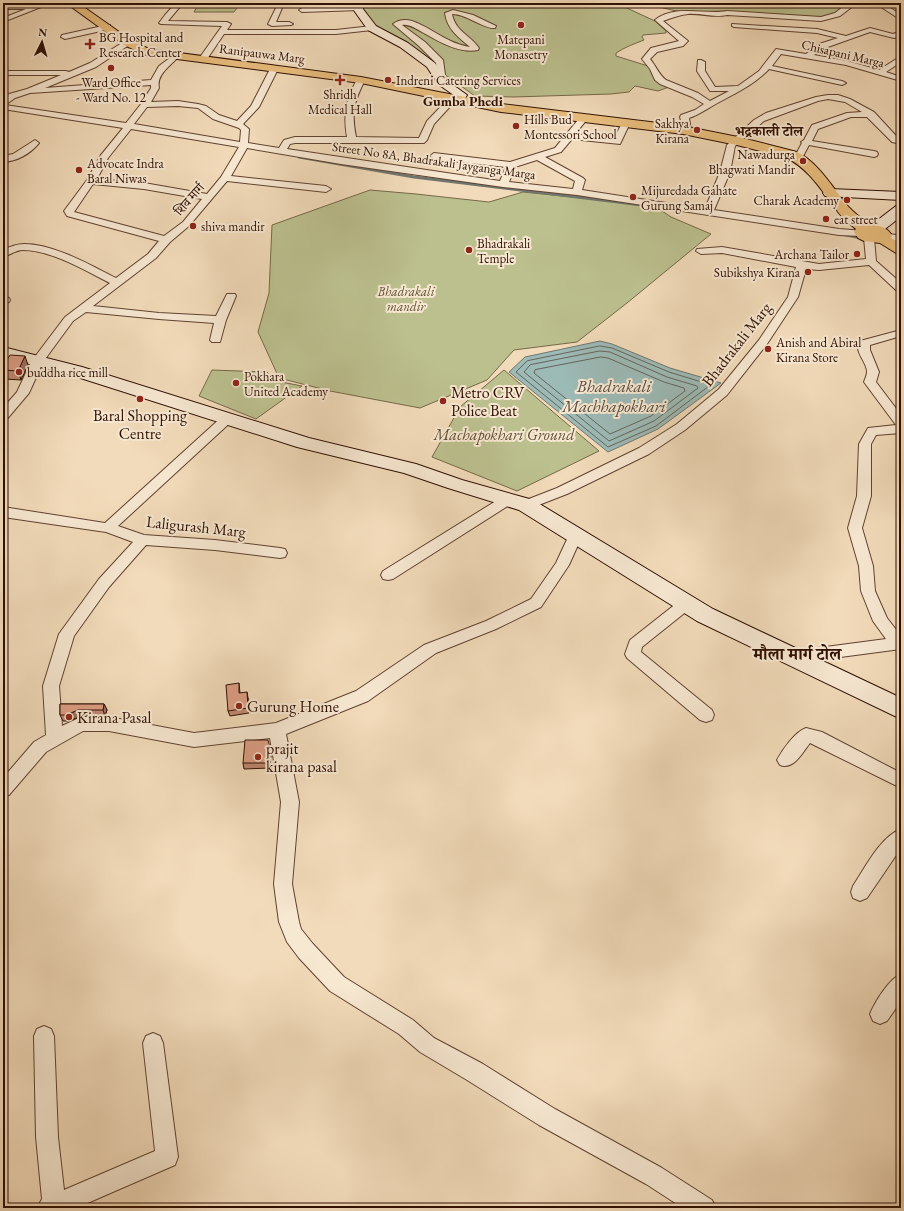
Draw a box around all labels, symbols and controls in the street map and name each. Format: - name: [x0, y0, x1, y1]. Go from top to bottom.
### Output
- marker: Matepani Monasetry: [516, 20, 526, 30]
- north arrow: [22, 22, 62, 62]
- text: N: [38, 25, 48, 39]
- place label: BG Hospital and Research Center: [99, 29, 184, 61]
- place label: Matepani Monasetry: [494, 31, 548, 63]
- street label: Chisapani Marga: [800, 36, 887, 71]
- marker: BG Hospital and Research Center: [84, 38, 96, 50]
- street label: Ranipauwa Marg: [218, 40, 306, 67]
- marker: Ward Office - Ward No. 12: [106, 63, 116, 73]
- place label: Indreni Catering Services: [396, 72, 521, 89]
- place label: Ward Office - Ward No. 12: [76, 74, 147, 106]
- marker: Shridh Medical Hall: [335, 75, 345, 85]
- marker: Indreni Catering Services: [383, 75, 393, 85]
- place label: Shridh Medical Hall: [308, 86, 372, 118]
- district label: Gumba Phedi: [423, 92, 503, 110]
- place label: Hills Bud Montessori School: [524, 111, 617, 143]
- place label: Sakhya Kirana: [655, 115, 690, 147]
- marker: Hills Bud Montessori School: [511, 121, 521, 131]
- district label: भद्रकाली टोल: [735, 122, 804, 140]
- marker: Sakhya Kirana: [692, 125, 702, 135]
- street label: Street No 8A, Bhadrakali Jayganga Marga: [331, 138, 538, 183]
- place label: Nawadurga Bhagwati Mandir: [708, 146, 796, 178]
- place label: Advocate Indra Baral Niwas: [86, 155, 165, 187]
- marker: Nawadurga Bhagwati Mandir: [798, 156, 808, 166]
- marker: Advocate Indra Baral Niwas: [74, 165, 84, 175]
- street label: शिव मार्ग: [170, 179, 209, 220]
- place label: Mijuredada Gahate Gurung Samaj: [641, 182, 737, 214]
- marker: Mijuredada Gahate Gurung Samaj: [628, 192, 638, 202]
- place label: Charak Academy: [753, 192, 839, 209]
- marker: Charak Academy: [842, 195, 852, 205]
- place label: eat street: [834, 211, 878, 228]
- marker: eat street: [821, 214, 831, 224]
- place label: shiva mandir: [201, 218, 265, 235]
- marker: shiva mandir: [188, 221, 198, 231]
- place label: Bhadrakali Temple: [477, 235, 530, 267]
- marker: Bhadrakali Temple: [464, 245, 474, 255]
- place label: Archana Tailor: [773, 246, 850, 263]
- marker: Archana Tailor: [852, 249, 862, 259]
- place label: Subikshya Kirana: [714, 264, 801, 281]
- marker: Subikshya Kirana: [803, 267, 813, 277]
- park label: Bhadrakali mandir: [377, 283, 436, 315]
- street label: Bhadrakali Marg: [697, 297, 777, 391]
- place label: Anish and Abiral Kirana Store: [775, 334, 861, 366]
- marker: Anish and Abiral Kirana Store: [763, 344, 773, 354]
- place label: buddha rice mill: [27, 364, 108, 381]
- marker: buddha rice mill: [14, 367, 24, 377]
- place label: Pokhara United Academy: [244, 368, 328, 400]
- water label: Bhadrakali Machhapokhari: [561, 375, 667, 417]
- marker: Pokhara United Academy: [231, 378, 241, 388]
- place label: Metro CRV Police Beat: [451, 382, 525, 421]
- marker: Baral Shopping Centre: [135, 394, 145, 404]
- marker: Metro CRV Police Beat: [438, 396, 448, 406]
- place label: Baral Shopping Centre: [93, 405, 188, 444]
- park label: Machapokhari Ground: [432, 424, 575, 445]
- street label: Laligurash Marg: [145, 511, 248, 542]
- district label: मौला मार्ग टोल: [751, 643, 843, 665]
- place label: Gurung Home: [247, 696, 339, 717]
- marker: Gurung Home: [234, 701, 244, 711]
- place label: Kirana Pasal: [77, 707, 152, 728]
- marker: Kirana Pasal: [64, 712, 74, 722]
- place label: prajit kirana pasal: [266, 738, 337, 777]
- marker: prajit kirana pasal: [253, 752, 263, 762]

